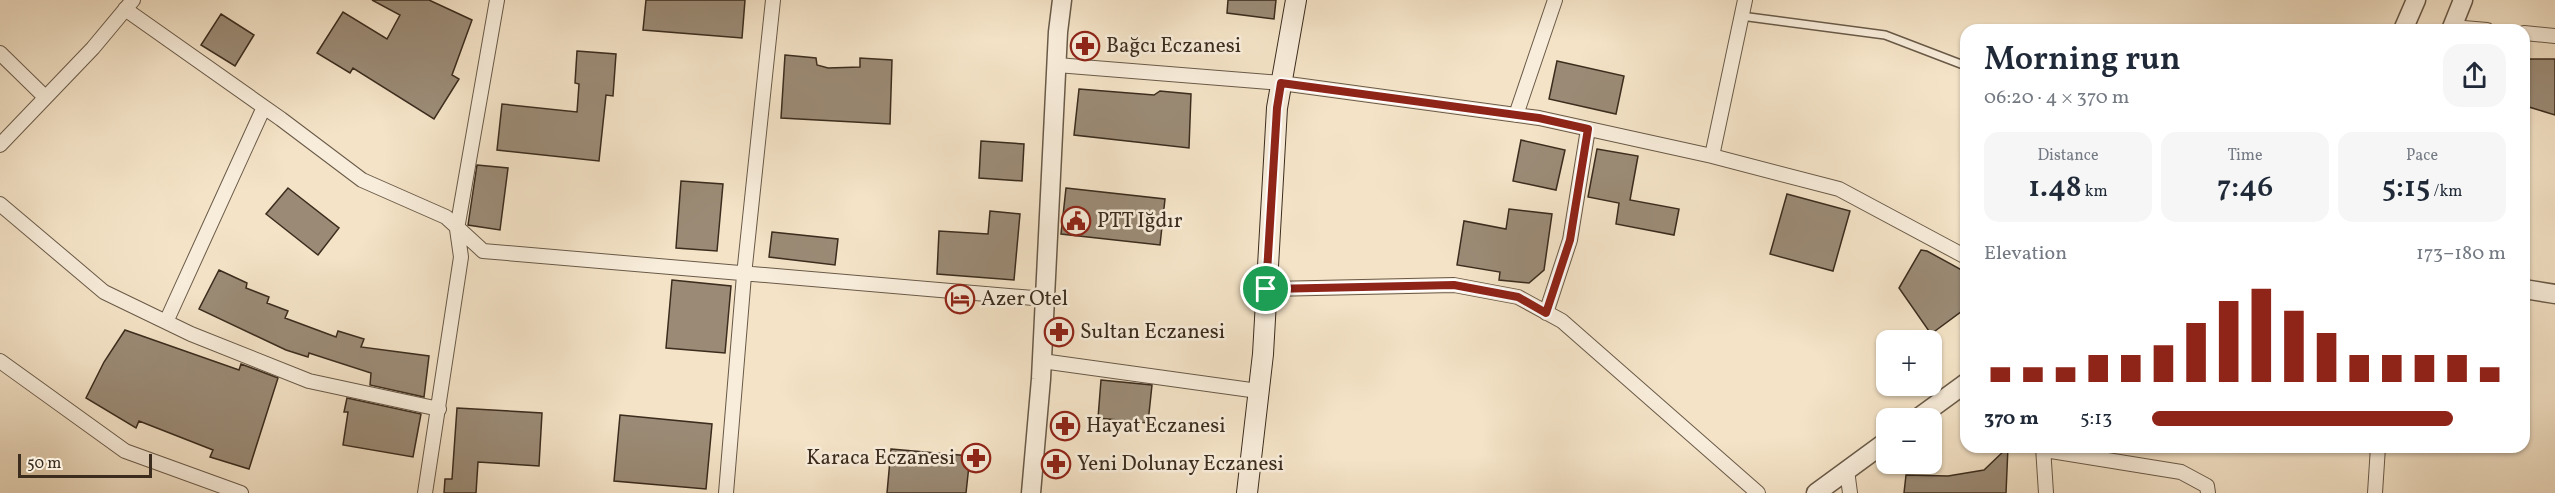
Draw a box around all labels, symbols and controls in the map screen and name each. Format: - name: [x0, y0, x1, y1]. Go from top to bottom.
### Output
- pharmacy icon: Bağcı Eczanesi: [1069, 30, 1101, 62]
- place label: Bağcı Eczanesi: [1106, 32, 1241, 61]
- text: Morning run: [1984, 38, 2181, 84]
- button: share: [2443, 44, 2506, 107]
- text: 06:20 · 4 × 370 m: [1984, 84, 2129, 112]
- text: Distance: [2037, 145, 2099, 167]
- text: Time: [2227, 145, 2263, 167]
- text: Pace: [2406, 145, 2438, 167]
- text: 1.48: [2028, 167, 2082, 209]
- text: 7:46: [2217, 167, 2273, 209]
- text: 5:15: [2382, 167, 2430, 209]
- text: km: [2082, 181, 2108, 203]
- text: /km: [2430, 181, 2462, 203]
- public building icon: PTT Iğdır: [1060, 205, 1092, 237]
- place label: PTT Iğdır: [1097, 207, 1183, 236]
- text: Elevation: [1984, 240, 2067, 268]
- text: 173–180 m: [2416, 240, 2506, 268]
- pin: [1240, 263, 1291, 314]
- icon: arrive: [1249, 272, 1282, 305]
- hotel icon: Azer Otel: [944, 283, 976, 315]
- place label: Azer Otel: [981, 285, 1068, 314]
- pharmacy icon: Sultan Eczanesi: [1043, 316, 1075, 348]
- place label: Sultan Eczanesi: [1080, 318, 1225, 347]
- map controls: [1876, 330, 1942, 474]
- button: +: [1876, 330, 1942, 396]
- text: 370 m: [1984, 405, 2039, 433]
- text: 5:13: [2080, 405, 2112, 433]
- button: −: [1876, 408, 1942, 474]
- pharmacy icon: Hayat Eczanesi: [1049, 410, 1081, 442]
- place label: Hayat Eczanesi: [1086, 412, 1226, 441]
- pharmacy icon: Karaca Eczanesi: [960, 442, 992, 474]
- place label: Karaca Eczanesi: [806, 444, 955, 473]
- pharmacy icon: Yeni Dolunay Eczanesi: [1040, 448, 1072, 480]
- place label: Yeni Dolunay Eczanesi: [1077, 450, 1284, 479]
- scale bar: [18, 451, 152, 478]
- text: 50 m: [27, 453, 61, 475]

